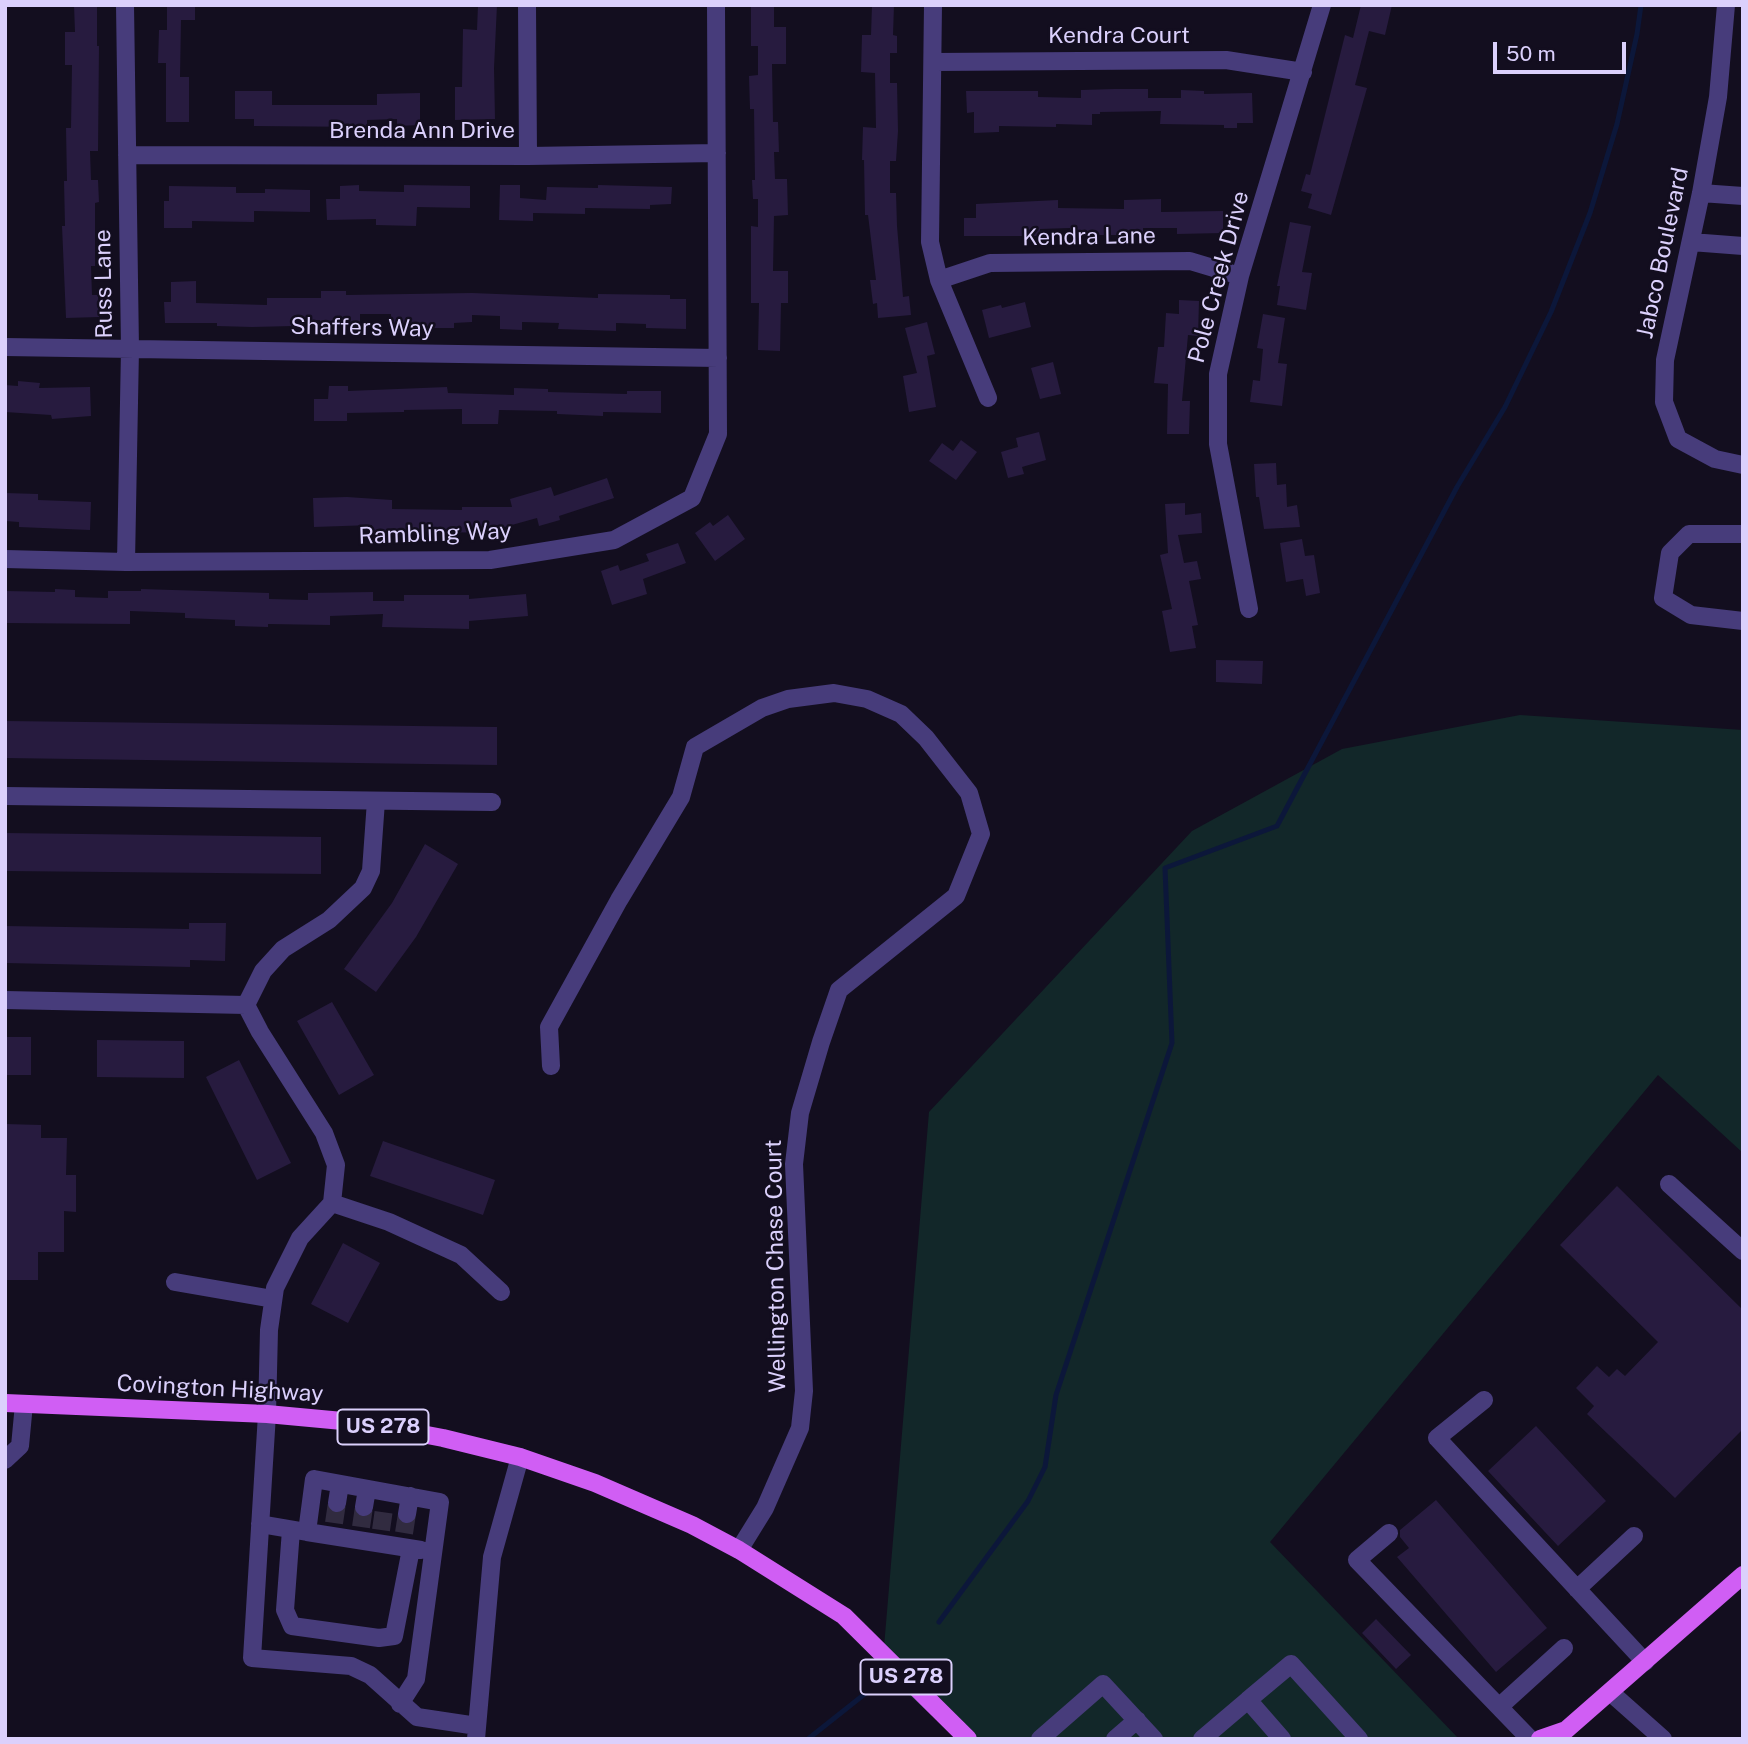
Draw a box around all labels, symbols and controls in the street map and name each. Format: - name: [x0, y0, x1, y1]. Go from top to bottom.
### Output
- street label: Kendra Court: [1048, 22, 1190, 50]
- scale bar: [1496, 28, 1629, 72]
- text: 50 m: [1506, 41, 1556, 66]
- street label: Brenda Ann Drive: [329, 117, 515, 145]
- street label: Jabco Boulevard: [1631, 165, 1695, 341]
- street label: Pole Creek Drive: [1183, 188, 1255, 366]
- street label: Kendra Lane: [1022, 222, 1156, 252]
- street label: Russ Lane: [89, 229, 119, 339]
- street label: Shaffers Way: [290, 313, 434, 343]
- street label: Rambling Way: [358, 518, 512, 550]
- street label: Wellington Chase Court: [760, 1139, 792, 1393]
- street label: Covington Highway: [116, 1370, 324, 1408]
- road number: US 278: [338, 1410, 428, 1444]
- road number: US 278: [860, 1660, 951, 1694]

